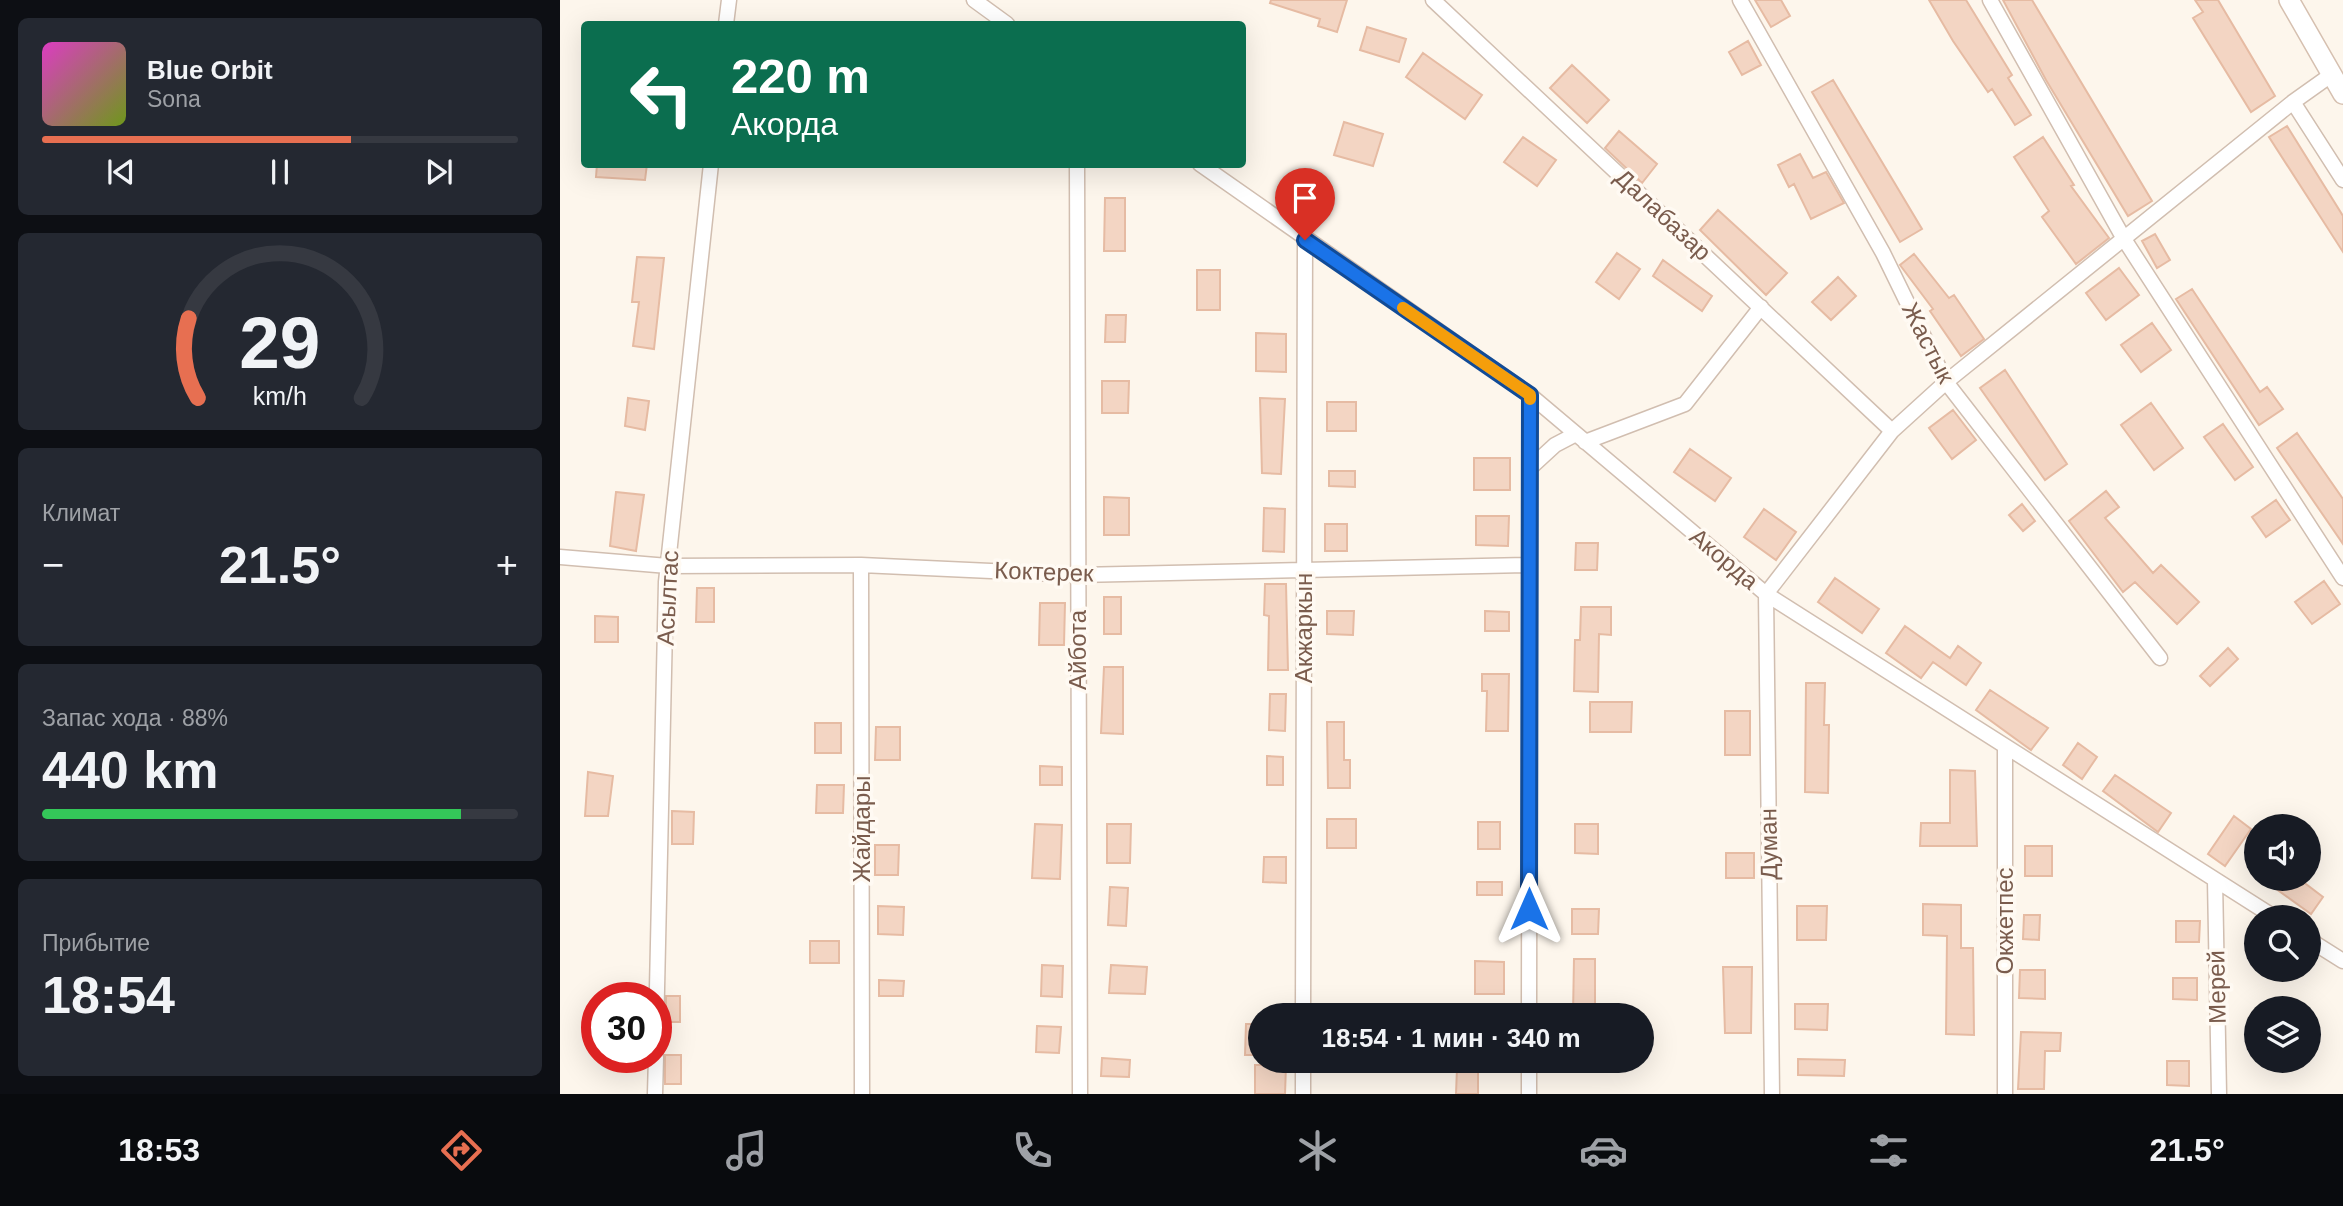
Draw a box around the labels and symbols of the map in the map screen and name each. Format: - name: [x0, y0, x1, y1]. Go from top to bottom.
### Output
- street label: Далабазар: [1610, 164, 1717, 266]
- pin: [1275, 168, 1335, 240]
- street label: Жастык: [1897, 298, 1960, 388]
- street label: Акорда: [1685, 522, 1764, 595]
- street label: Асылтас: [652, 550, 683, 646]
- street label: Коктерек: [994, 556, 1095, 587]
- street label: Акжаркын: [1290, 573, 1317, 683]
- street label: Айбота: [1064, 609, 1091, 690]
- street label: Жайдары: [848, 775, 875, 883]
- street label: Думан: [1754, 808, 1783, 880]
- street label: Окжетпес: [1991, 867, 2018, 975]
- position arrow: [1492, 872, 1566, 946]
- street label: Мерей: [2202, 950, 2231, 1024]
- speed limit sign: 30: [581, 982, 672, 1073]

